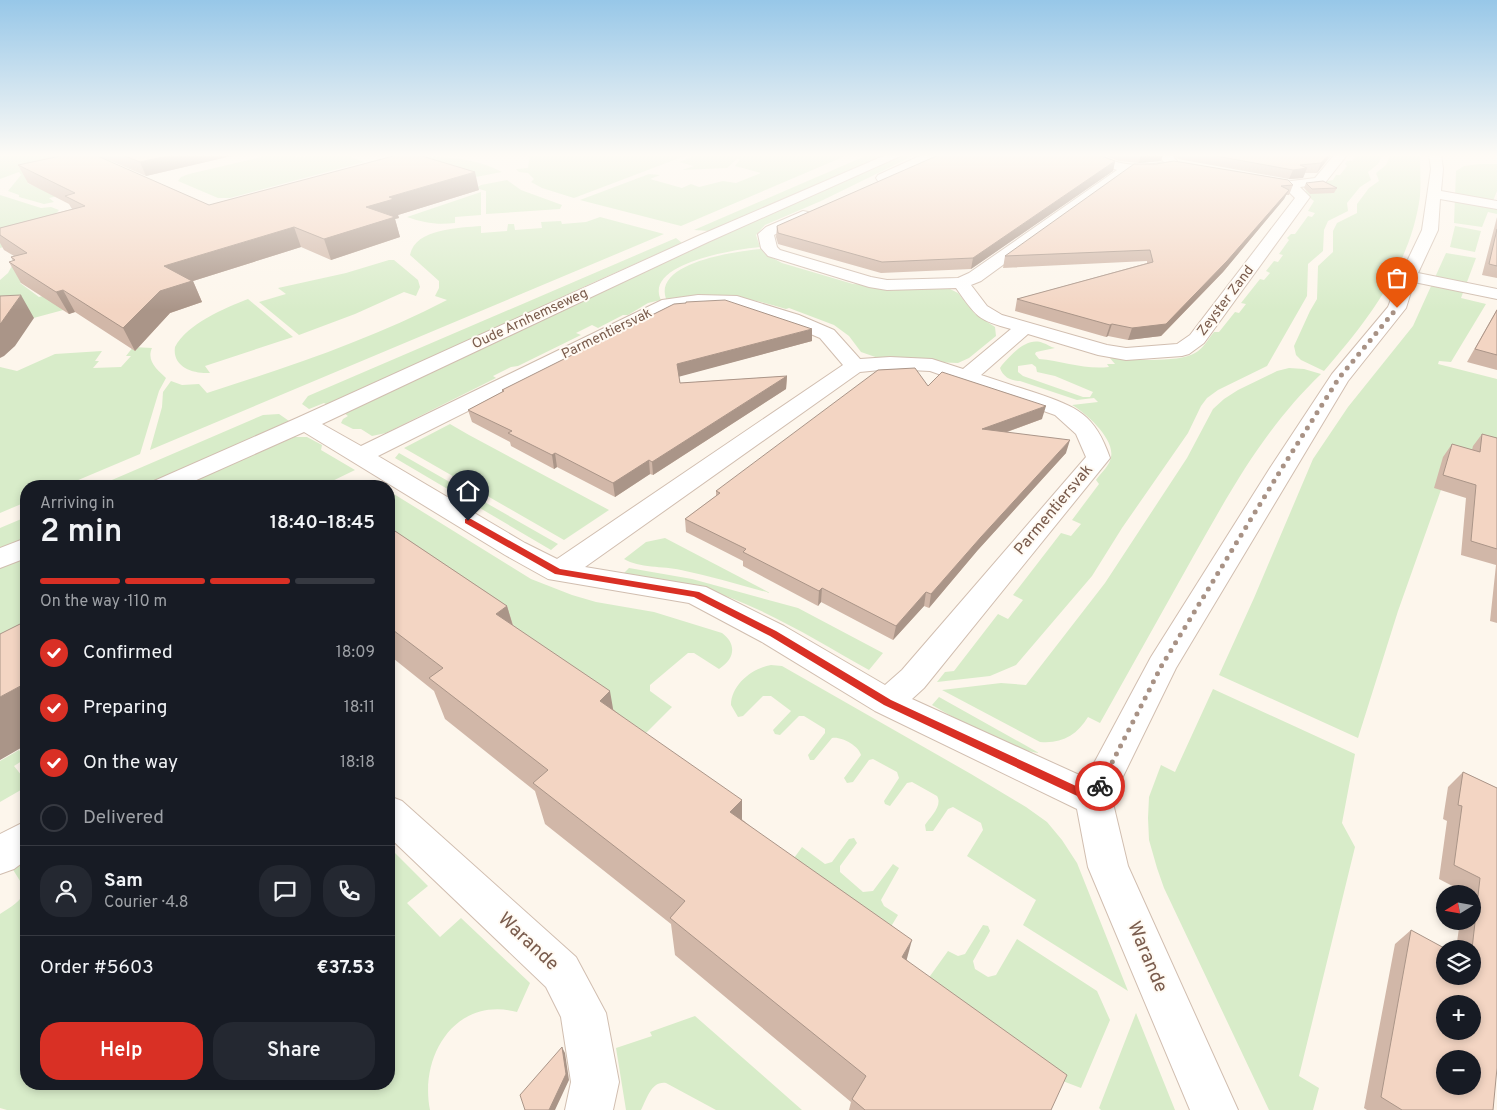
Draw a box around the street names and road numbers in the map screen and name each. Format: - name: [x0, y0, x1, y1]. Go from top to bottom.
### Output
- street label: Zeyster Zand: [1194, 262, 1258, 340]
- street label: Oude Arnhemseweg: [469, 285, 591, 353]
- street label: Parmentiersvak: [559, 305, 655, 363]
- street label: Parmentiersvak: [1010, 460, 1098, 560]
- street label: Warande: [492, 908, 564, 976]
- street label: Warande: [1121, 918, 1173, 996]

